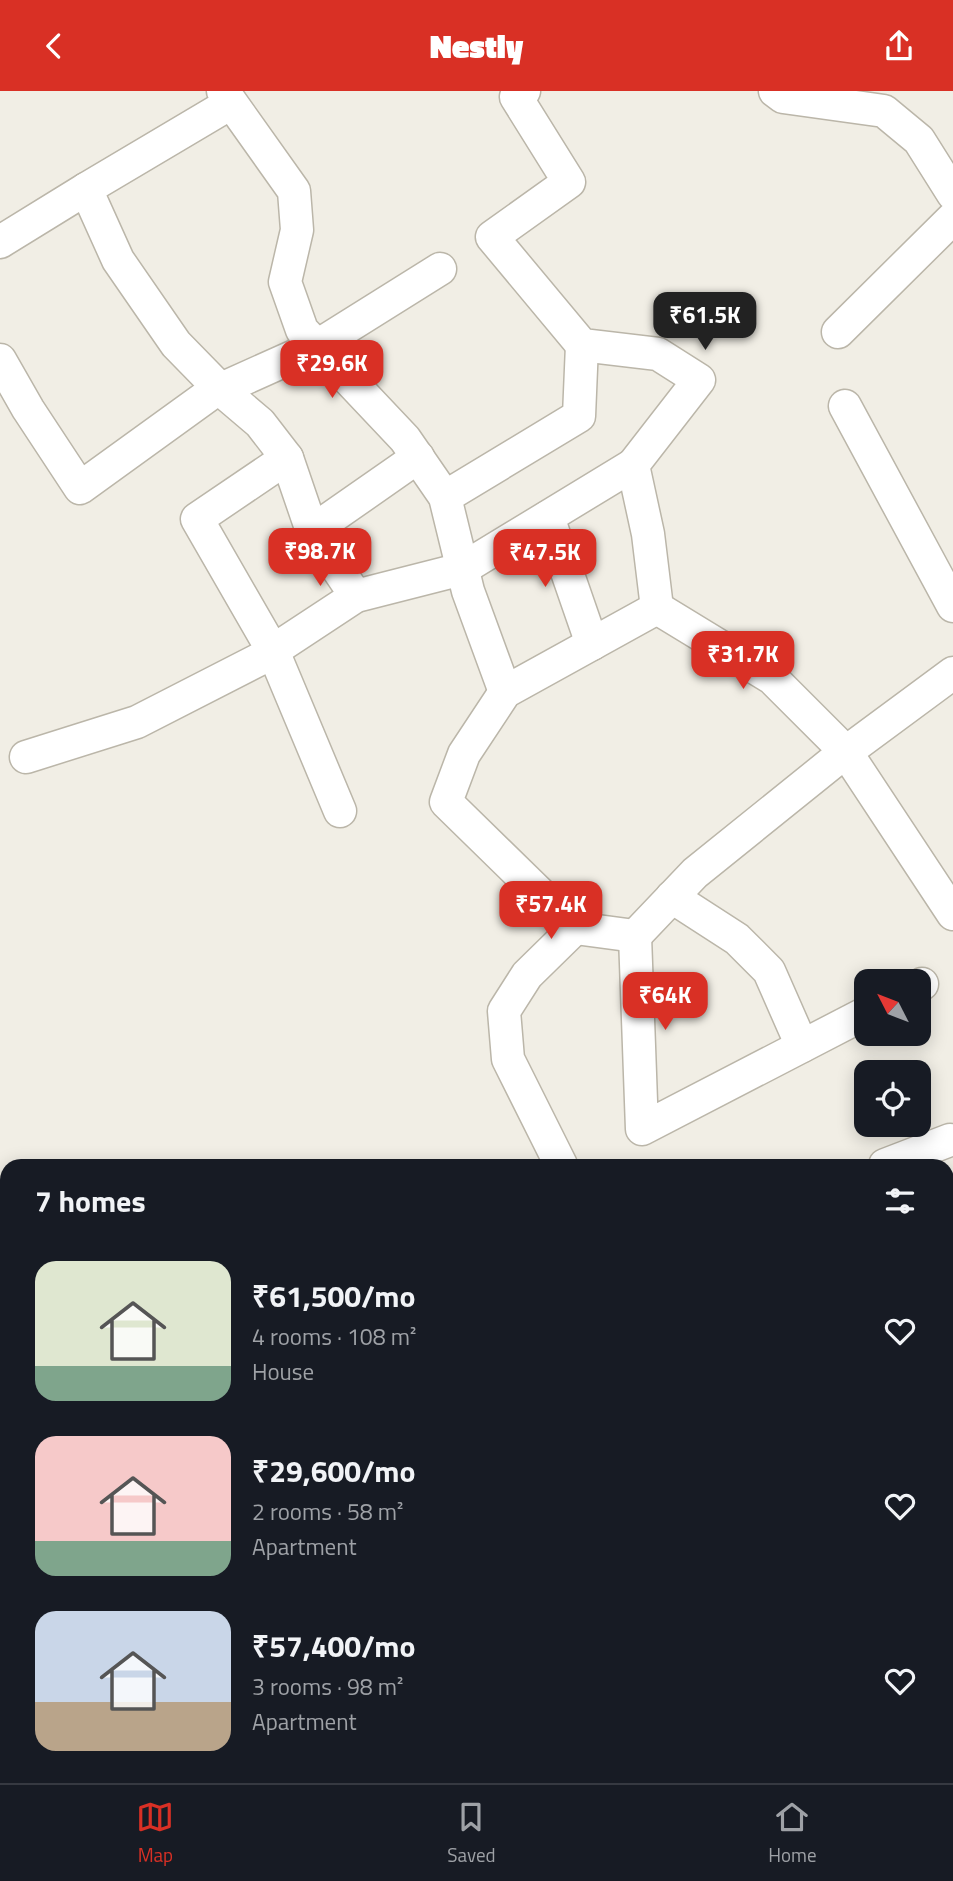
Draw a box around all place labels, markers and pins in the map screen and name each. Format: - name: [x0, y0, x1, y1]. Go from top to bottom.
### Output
- pin: ₹61.5K: [648, 293, 762, 352]
- pin: ₹29.6K: [275, 341, 389, 400]
- pin: ₹98.7K: [263, 529, 377, 588]
- pin: ₹47.5K: [488, 529, 602, 589]
- pin: ₹31.7K: [686, 631, 800, 691]
- pin: ₹57.4K: [494, 881, 608, 941]
- pin: ₹64K: [624, 972, 706, 1032]

